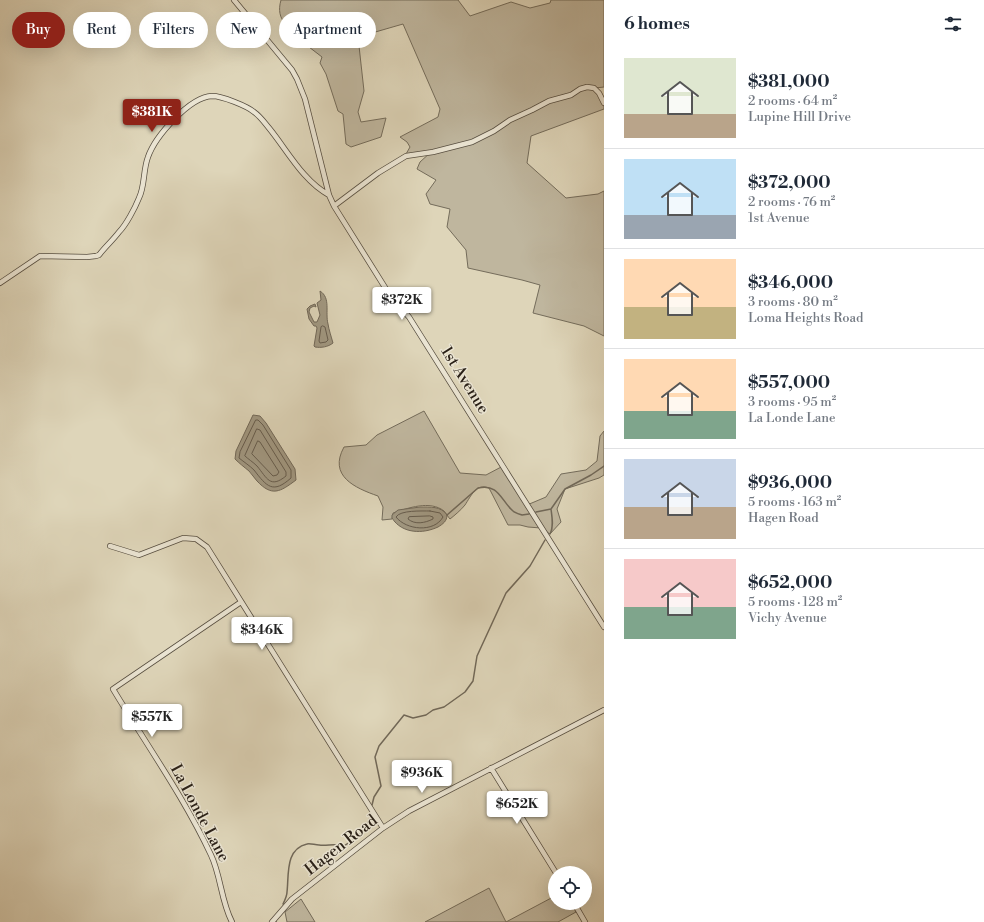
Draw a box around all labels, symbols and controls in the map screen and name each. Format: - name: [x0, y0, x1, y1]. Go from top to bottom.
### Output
- chip: Buy: [12, 12, 65, 48]
- chip: Rent: [73, 12, 131, 48]
- chip: Filters: [139, 12, 208, 48]
- chip: New: [216, 12, 271, 48]
- chip: Apartment: [279, 12, 376, 48]
- text: 6 homes: [624, 13, 690, 35]
- icon: filters: [942, 13, 964, 35]
- text: $381,000: [748, 71, 830, 93]
- icon: home: [656, 74, 704, 122]
- text: 2 rooms · 64 m²: [748, 93, 837, 109]
- pin: $381K: [124, 99, 180, 133]
- text: $381K: [132, 104, 172, 120]
- text: Lupine Hill Drive: [748, 109, 851, 125]
- text: $372,000: [748, 172, 831, 194]
- icon: home: [656, 175, 704, 223]
- text: 2 rooms · 76 m²: [748, 194, 835, 210]
- text: 1st Avenue: [748, 210, 810, 226]
- text: $346,000: [748, 272, 833, 294]
- icon: home: [656, 275, 704, 323]
- pin: $372K: [374, 287, 430, 321]
- text: $372K: [381, 292, 423, 308]
- text: 3 rooms · 80 m²: [748, 294, 838, 310]
- text: Loma Heights Road: [748, 310, 863, 326]
- street label: 1st Avenue: [436, 343, 494, 417]
- text: $557,000: [748, 372, 830, 394]
- icon: home: [656, 375, 704, 423]
- text: 3 rooms · 95 m²: [748, 394, 836, 410]
- text: La Londe Lane: [748, 410, 836, 426]
- text: $936,000: [748, 472, 832, 494]
- icon: home: [656, 475, 704, 523]
- text: 5 rooms · 163 m²: [748, 494, 841, 510]
- text: Hagen Road: [748, 510, 819, 526]
- text: $652,000: [748, 572, 832, 594]
- icon: home: [656, 575, 704, 623]
- text: 5 rooms · 128 m²: [748, 594, 842, 610]
- text: Vichy Avenue: [748, 610, 827, 626]
- pin: $346K: [234, 617, 290, 651]
- text: $346K: [240, 622, 284, 638]
- pin: $557K: [124, 704, 180, 738]
- text: $557K: [131, 709, 173, 725]
- pin: $936K: [394, 760, 450, 794]
- street label: La Londe Lane: [166, 761, 234, 865]
- text: $936K: [401, 765, 443, 781]
- pin: $652K: [489, 791, 545, 825]
- text: $652K: [496, 796, 538, 812]
- street label: Hagen Road: [301, 810, 381, 880]
- map controls: [548, 866, 592, 910]
- button: locate: [548, 866, 592, 910]

